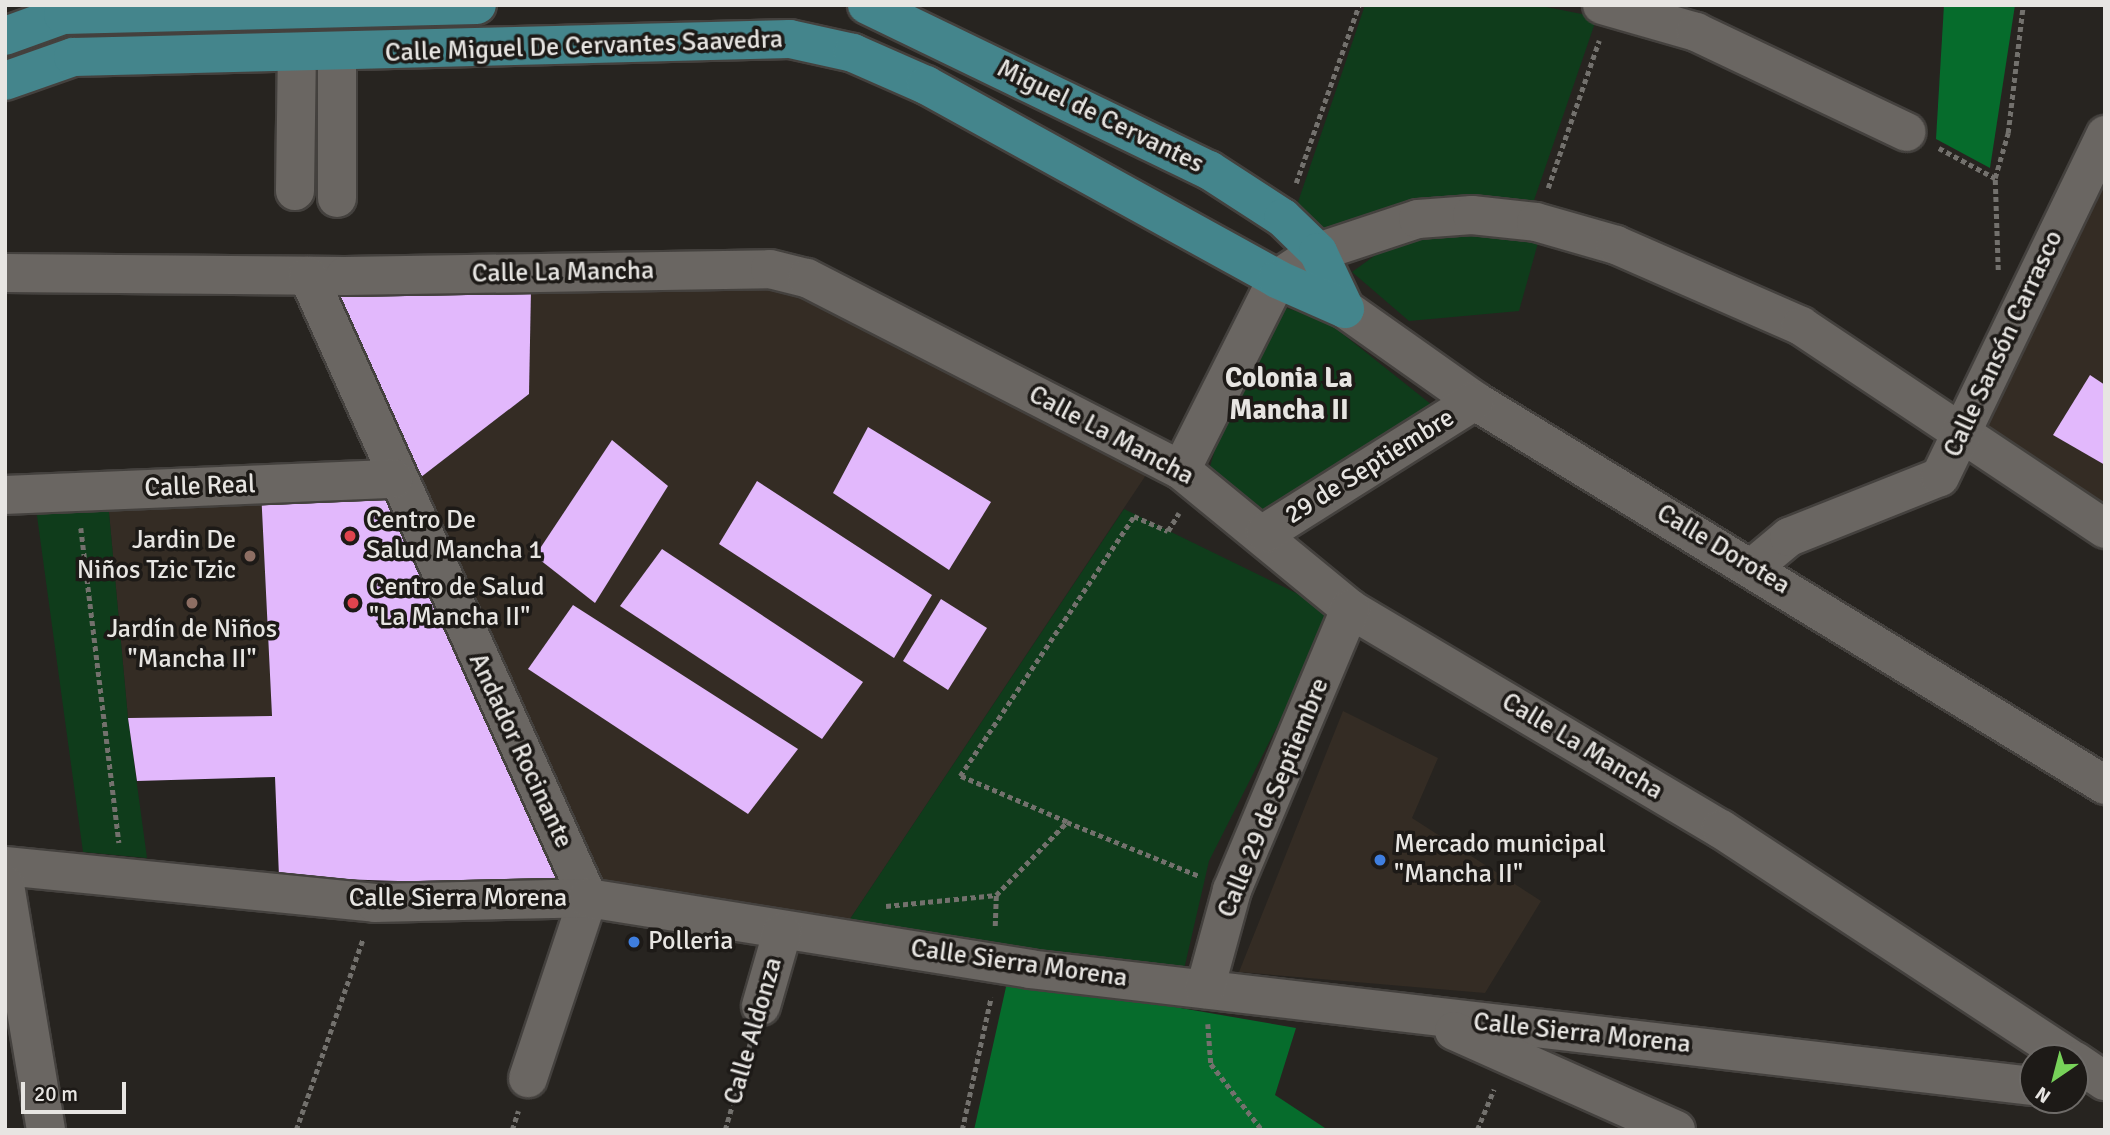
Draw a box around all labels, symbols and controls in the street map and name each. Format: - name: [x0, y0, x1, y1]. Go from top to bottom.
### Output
- street label: Calle Miguel De Cervantes Saavedra: [384, 24, 784, 70]
- street label: Miguel de Cervantes: [992, 53, 1208, 181]
- street label: Calle Sansón Carrasco: [1938, 226, 2070, 462]
- street label: Calle La Mancha: [472, 256, 654, 290]
- district label: Colonia La Mancha II: [1225, 361, 1353, 427]
- street label: Calle La Mancha: [1023, 379, 1199, 493]
- street label: 29 de Septiembre: [1280, 403, 1460, 531]
- street label: Calle Real: [144, 469, 256, 505]
- street label: Calle Dorotea: [1651, 498, 1795, 602]
- place label: Centro De Salud Mancha 1: [366, 505, 542, 566]
- place label: Jardin De Niños Tzic Tzic: [77, 525, 236, 586]
- marker: Centro De Salud Mancha 1: [340, 526, 360, 546]
- marker: Jardin De Niños Tzic Tzic: [242, 548, 258, 564]
- place label: Centro de Salud "La Mancha II": [369, 572, 545, 634]
- marker: Centro de Salud "La Mancha II": [343, 593, 363, 613]
- marker: Jardín de Niños "Mancha II": [184, 595, 200, 611]
- place label: Jardín de Niños "Mancha II": [107, 614, 277, 676]
- street label: Andador Rocinante: [461, 649, 579, 853]
- street label: Calle 29 de Septiembre: [1212, 674, 1336, 922]
- street label: Calle La Mancha: [1496, 687, 1668, 807]
- place label: Mercado municipal "Mancha II": [1394, 829, 1606, 890]
- marker: Mercado municipal "Mancha II": [1372, 852, 1388, 868]
- street label: Calle Sierra Morena: [349, 883, 567, 915]
- place label: Polleria: [648, 926, 734, 958]
- street label: Calle Sierra Morena: [909, 933, 1129, 995]
- marker: Polleria: [626, 934, 642, 950]
- street label: Calle Aldonza: [718, 954, 790, 1108]
- street label: Calle Sierra Morena: [1472, 1007, 1692, 1061]
- north arrow: [2019, 1044, 2089, 1114]
- scale bar: [24, 1068, 130, 1112]
- text: 20 m: [34, 1081, 78, 1107]
- text: N: [2031, 1081, 2055, 1108]

